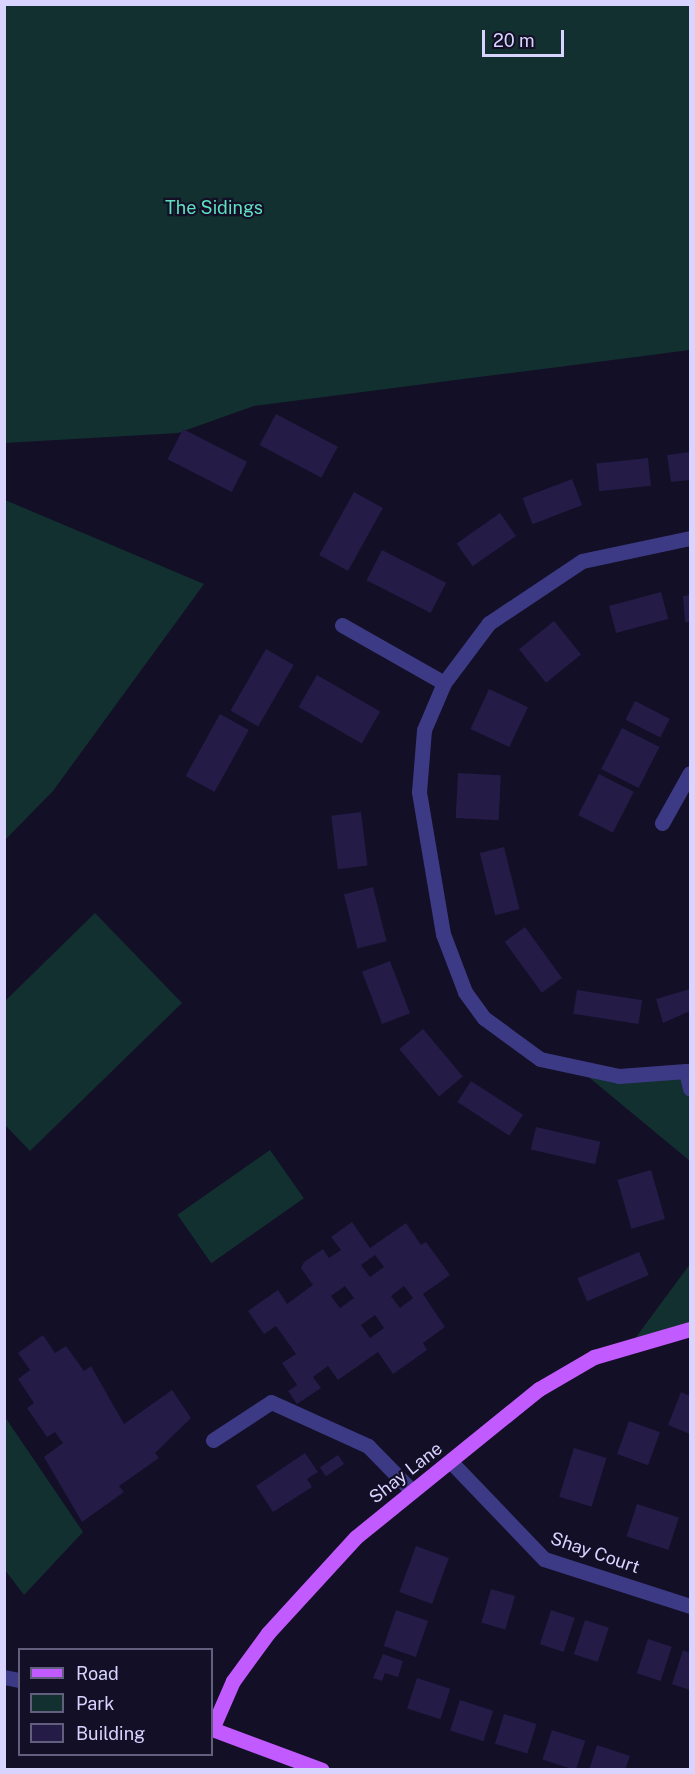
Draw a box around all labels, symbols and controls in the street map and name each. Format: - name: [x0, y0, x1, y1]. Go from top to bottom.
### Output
- scale bar: [485, 18, 568, 56]
- text: 20 m: [493, 30, 535, 51]
- park label: The Sidings: [165, 197, 263, 219]
- street label: Shay Lane: [365, 1438, 447, 1508]
- street label: Shay Court: [548, 1528, 642, 1578]
- legend: [18, 1648, 213, 1756]
- text: Road: [76, 1663, 119, 1684]
- text: Park: [76, 1693, 114, 1714]
- text: Building: [76, 1723, 145, 1744]

